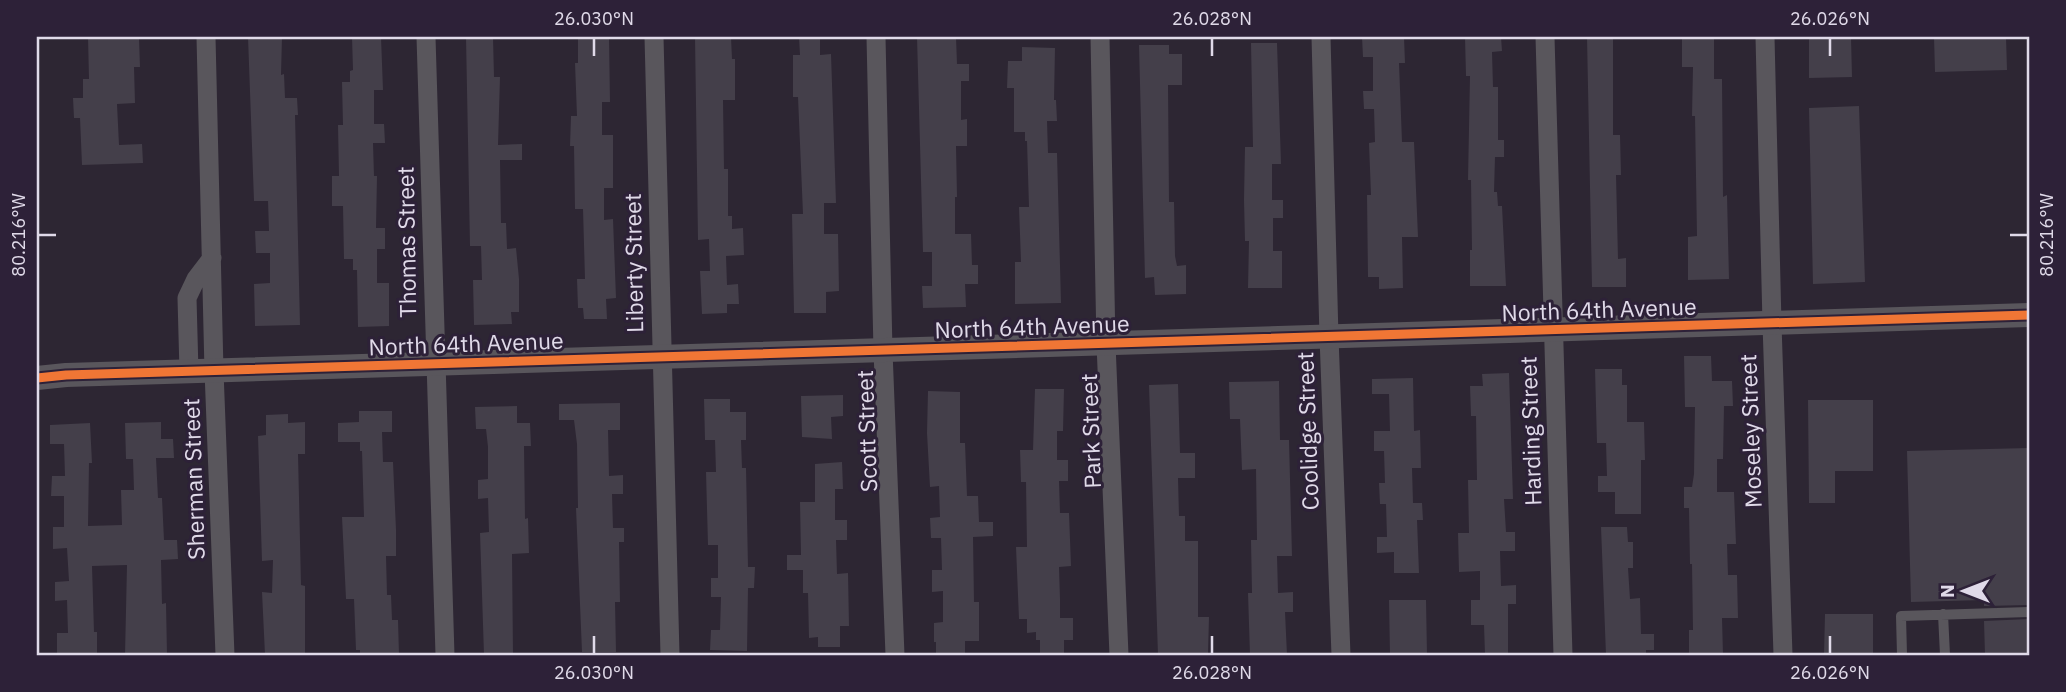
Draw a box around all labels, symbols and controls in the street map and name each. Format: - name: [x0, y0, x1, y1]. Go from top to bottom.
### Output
- text: 26.030°N: [554, 7, 634, 30]
- text: 26.028°N: [1172, 7, 1252, 30]
- text: 26.026°N: [1790, 7, 1870, 30]
- street label: Thomas Street: [390, 166, 422, 318]
- text: 80.216°W: [7, 193, 30, 277]
- street label: Liberty Street: [617, 193, 649, 333]
- text: 80.216°W: [2035, 193, 2058, 277]
- street label: North 64th Avenue: [1501, 291, 1697, 327]
- street label: North 64th Avenue: [934, 308, 1130, 344]
- street label: North 64th Avenue: [368, 325, 564, 361]
- street label: Coolidge Street: [1289, 351, 1325, 511]
- street label: Moseley Street: [1732, 353, 1768, 509]
- street label: Harding Street: [1512, 356, 1548, 506]
- street label: Scott Street: [849, 369, 883, 493]
- street label: Park Street: [1073, 373, 1107, 489]
- street label: Sherman Street: [175, 398, 211, 560]
- north arrow: [1930, 556, 2000, 626]
- text: N: [1935, 584, 1959, 598]
- text: 26.030°N: [554, 661, 634, 684]
- text: 26.028°N: [1172, 661, 1252, 684]
- text: 26.026°N: [1790, 661, 1870, 684]

